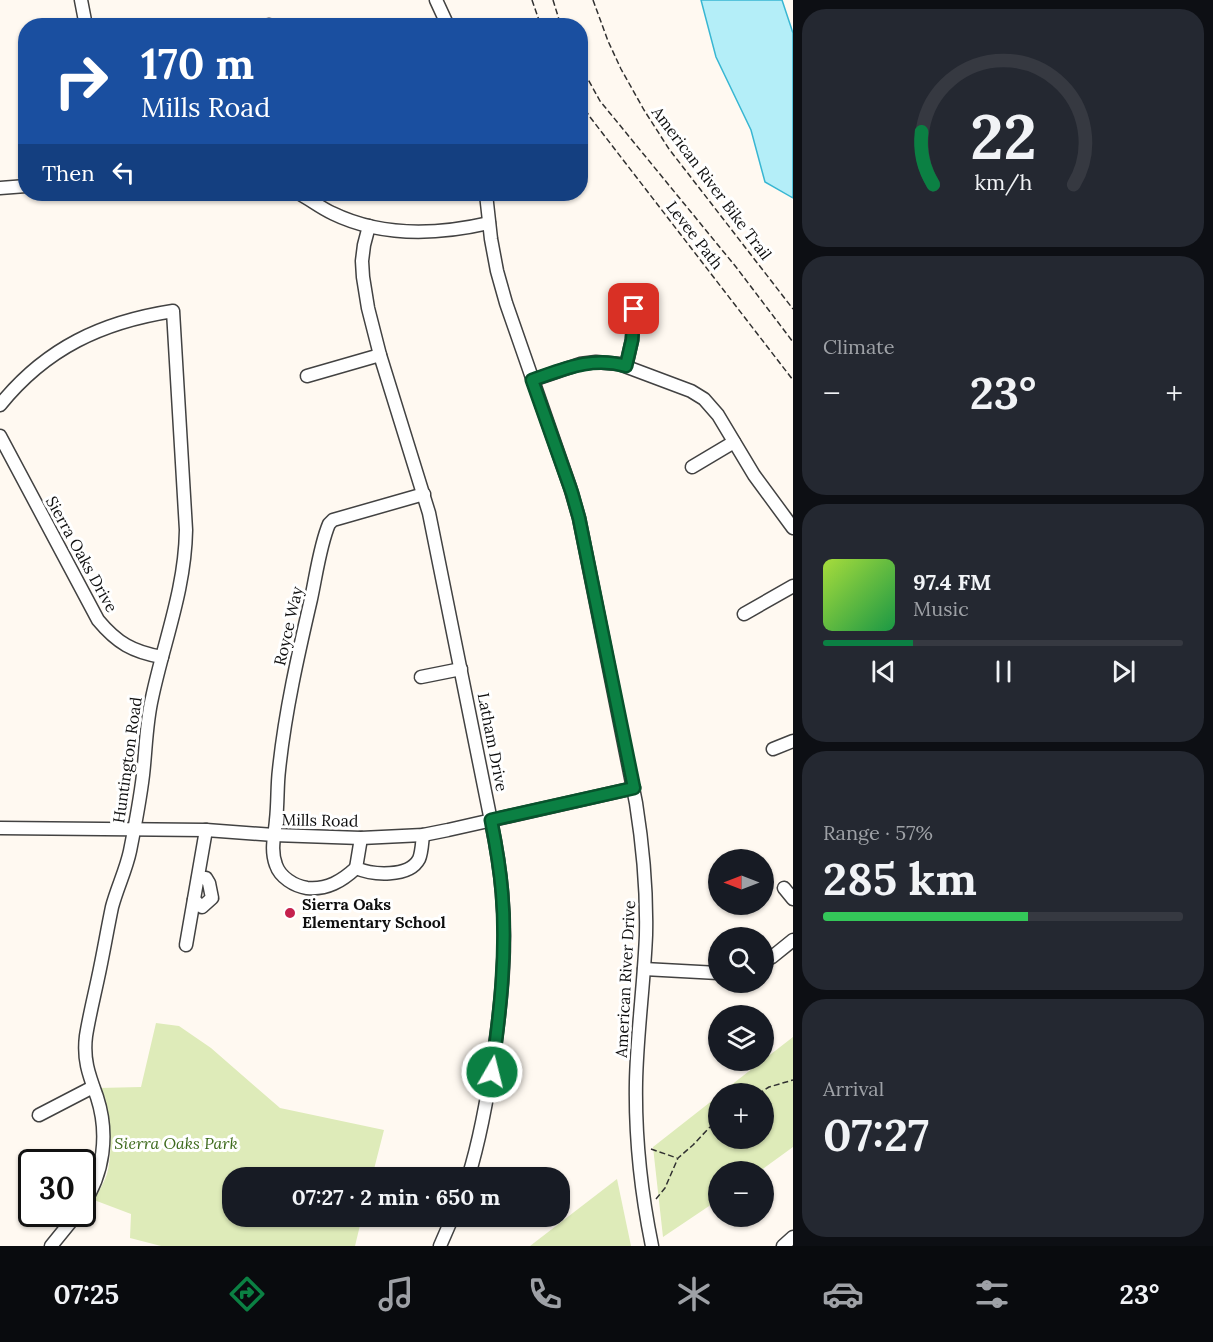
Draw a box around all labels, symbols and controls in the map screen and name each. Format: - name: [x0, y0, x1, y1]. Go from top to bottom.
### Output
- text: 170 m: [141, 37, 254, 91]
- icon: right: [42, 42, 120, 120]
- text: Mills Road: [141, 90, 270, 124]
- text: 22: [970, 96, 1036, 176]
- street label: American River Bike Trail: [647, 101, 776, 264]
- icon: left: [107, 156, 140, 189]
- text: Then: [42, 159, 95, 187]
- text: km/h: [974, 169, 1032, 197]
- street label: Levee Path: [662, 197, 728, 273]
- pin: [608, 283, 659, 334]
- icon: arrive: [617, 292, 650, 325]
- text: Climate: [823, 334, 895, 359]
- text: 23°: [970, 364, 1036, 421]
- text: −: [823, 372, 841, 414]
- text: +: [1165, 372, 1183, 414]
- street label: Sierra Oaks Drive: [42, 492, 122, 616]
- text: 97.4 FM: [913, 568, 992, 596]
- street label: Royce Way: [269, 584, 307, 668]
- text: Music: [913, 596, 969, 621]
- icon: previous: [867, 655, 900, 688]
- icon: pause: [987, 655, 1020, 688]
- icon: next: [1107, 655, 1140, 688]
- street label: Latham Drive: [474, 691, 512, 793]
- street label: Huntington Road: [108, 695, 146, 824]
- street label: Mills Road: [282, 809, 359, 831]
- text: Range · 57%: [823, 820, 933, 845]
- north arrow: [708, 849, 774, 915]
- map controls: [708, 849, 774, 1227]
- text: 285 km: [823, 850, 977, 907]
- place label: Sierra Oaks Elementary School: [302, 894, 446, 932]
- street label: American River Drive: [611, 900, 639, 1059]
- marker: Sierra Oaks Elementary School: [283, 906, 297, 920]
- button: search: [708, 927, 774, 993]
- button: layers: [708, 1005, 774, 1071]
- position arrow: [460, 1040, 524, 1104]
- text: Arrival: [823, 1076, 884, 1101]
- button: +: [708, 1083, 774, 1149]
- text: 07:27: [823, 1106, 929, 1163]
- park label: Sierra Oaks Park: [114, 1133, 238, 1153]
- speed limit sign: 30: [18, 1149, 96, 1227]
- button: −: [708, 1161, 774, 1227]
- text: 07:27 · 2 min · 650 m: [292, 1183, 500, 1211]
- icon: directions: [226, 1273, 268, 1315]
- icon: music: [375, 1273, 417, 1315]
- icon: phone: [524, 1273, 566, 1315]
- icon: climate: [673, 1273, 715, 1315]
- icon: car: [822, 1273, 864, 1315]
- icon: filters: [971, 1273, 1013, 1315]
- text: 07:25: [53, 1277, 119, 1311]
- text: 23°: [1120, 1277, 1159, 1311]

